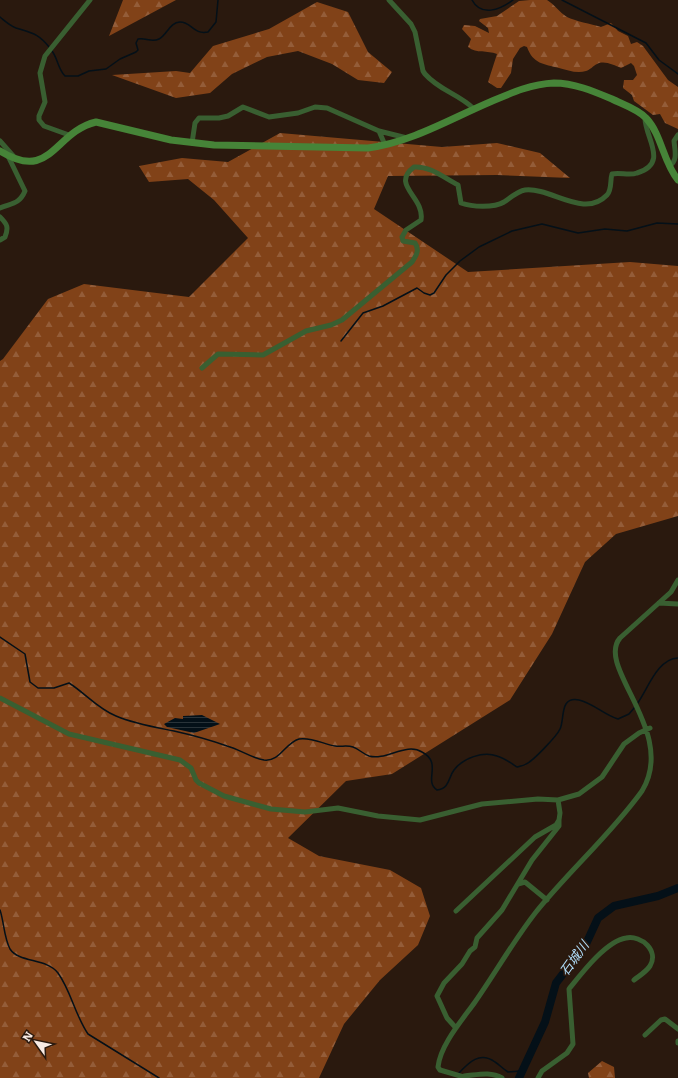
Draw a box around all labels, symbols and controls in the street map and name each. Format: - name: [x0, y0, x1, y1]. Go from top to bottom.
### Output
- water label: 石城川: [554, 935, 594, 979]
- north arrow: [16, 1022, 56, 1062]
- text: N: [18, 1028, 36, 1044]

